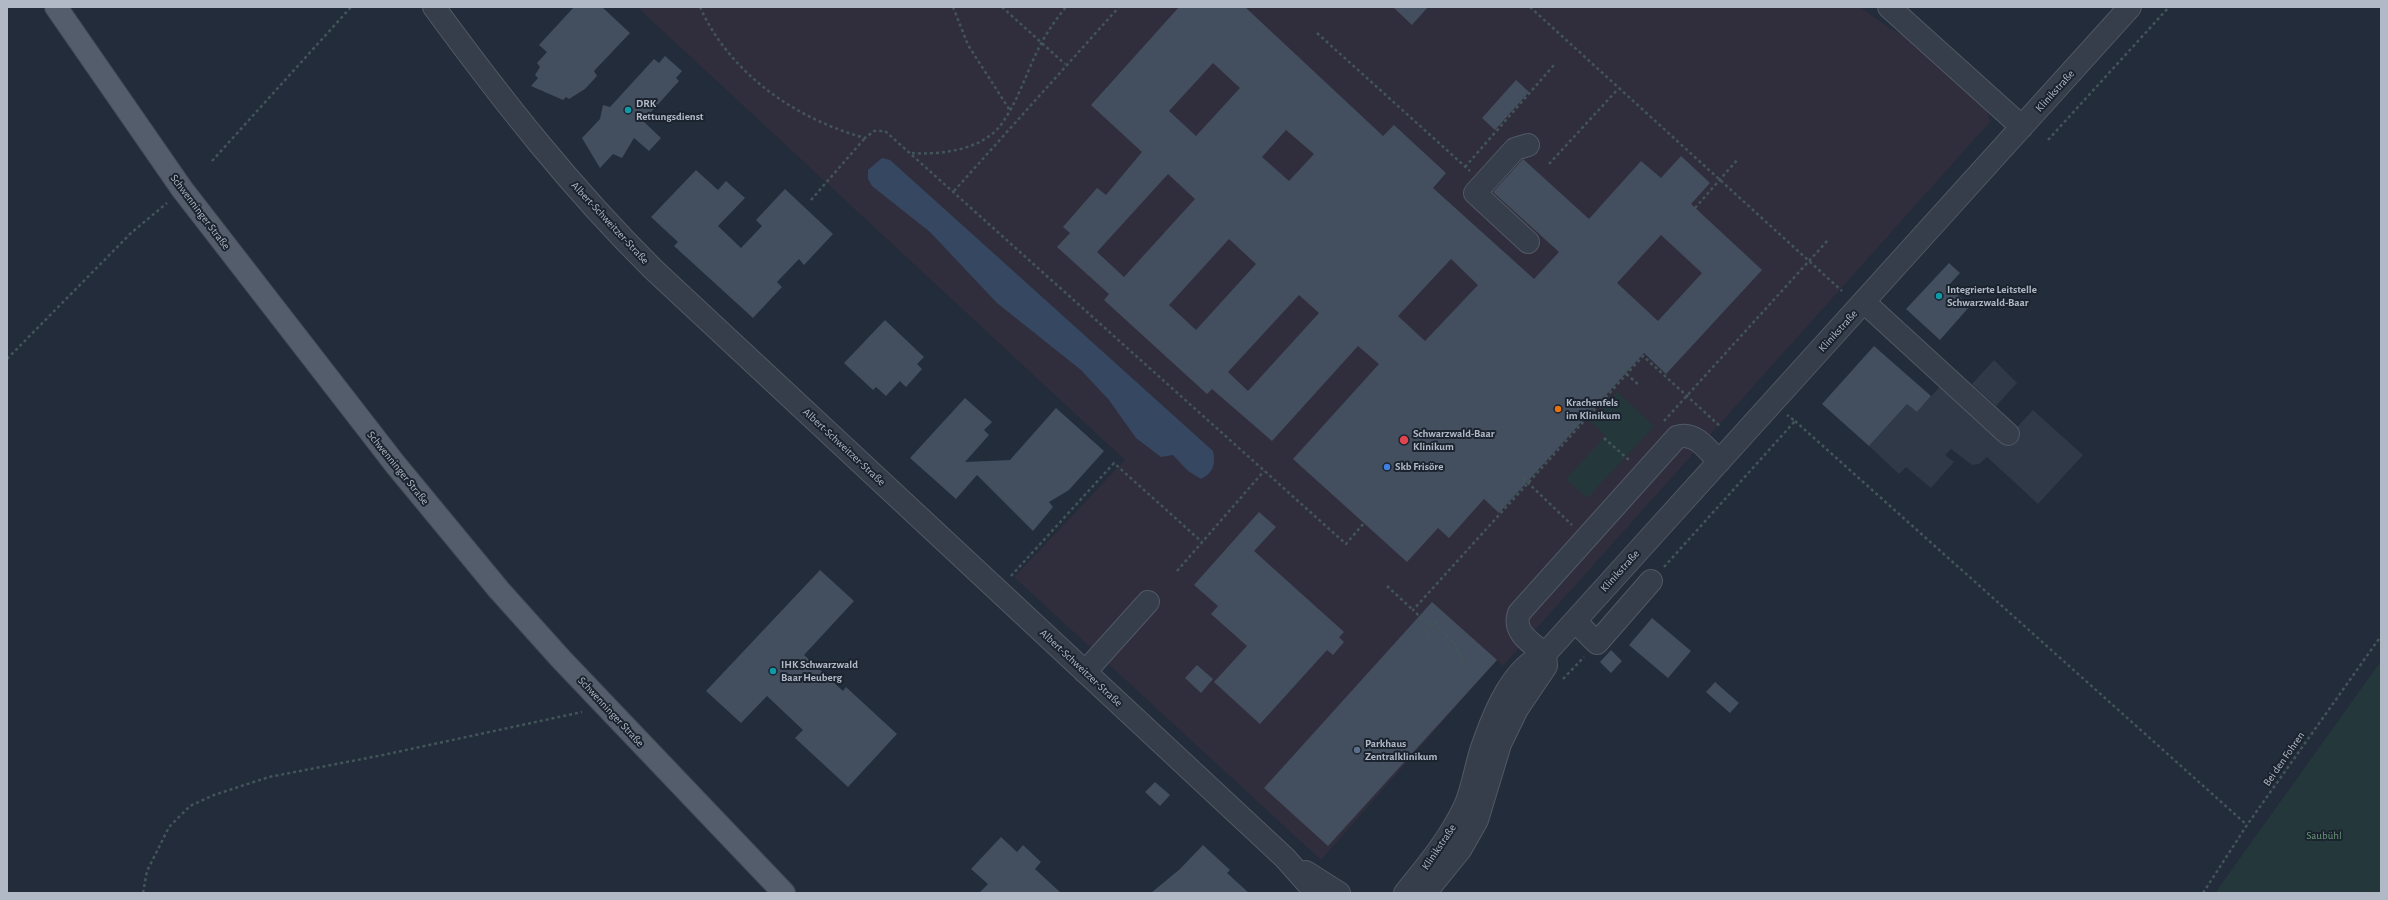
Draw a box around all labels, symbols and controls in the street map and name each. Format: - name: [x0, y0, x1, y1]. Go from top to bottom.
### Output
- street label: Klinikstraße: [2033, 67, 2077, 115]
- place label: DRK Rettungsdienst: [636, 97, 704, 123]
- marker: DRK Rettungsdienst: [623, 105, 633, 115]
- street label: Schwenninger Straße: [167, 172, 233, 252]
- street label: Albert-Schweitzer-Straße: [568, 179, 652, 267]
- place label: Integrierte Leitstelle Schwarzwald-Baar: [1947, 283, 2037, 309]
- marker: Integrierte Leitstelle Schwarzwald-Baar: [1934, 291, 1944, 301]
- street label: Klinikstraße: [1816, 307, 1860, 355]
- place label: Krachenfels im Klinikum: [1566, 396, 1620, 422]
- marker: Krachenfels im Klinikum: [1553, 404, 1563, 414]
- street label: Albert-Schweitzer-Straße: [800, 405, 888, 489]
- place label: Schwarzwald-Baar Klinikum: [1413, 427, 1495, 453]
- street label: Schwenninger Straße: [364, 429, 432, 507]
- marker: Schwarzwald-Baar Klinikum: [1398, 434, 1410, 446]
- place label: Skb Frisöre: [1395, 460, 1443, 474]
- marker: Skb Frisöre: [1382, 462, 1392, 472]
- street label: Klinikstraße: [1598, 547, 1642, 595]
- street label: Albert-Schweitzer-Straße: [1037, 626, 1125, 710]
- place label: IHK Schwarzwald Baar Heuberg: [781, 658, 858, 684]
- marker: IHK Schwarzwald Baar Heuberg: [768, 666, 778, 676]
- street label: Schwenninger Straße: [575, 674, 647, 750]
- street label: Bei den Fohren: [2260, 729, 2308, 789]
- place label: Parkhaus Zentralklinikum: [1365, 737, 1437, 763]
- marker: Parkhaus Zentralklinikum: [1352, 745, 1362, 755]
- street label: Klinikstraße: [1419, 822, 1459, 872]
- park label: Saubühl: [2306, 829, 2342, 843]

